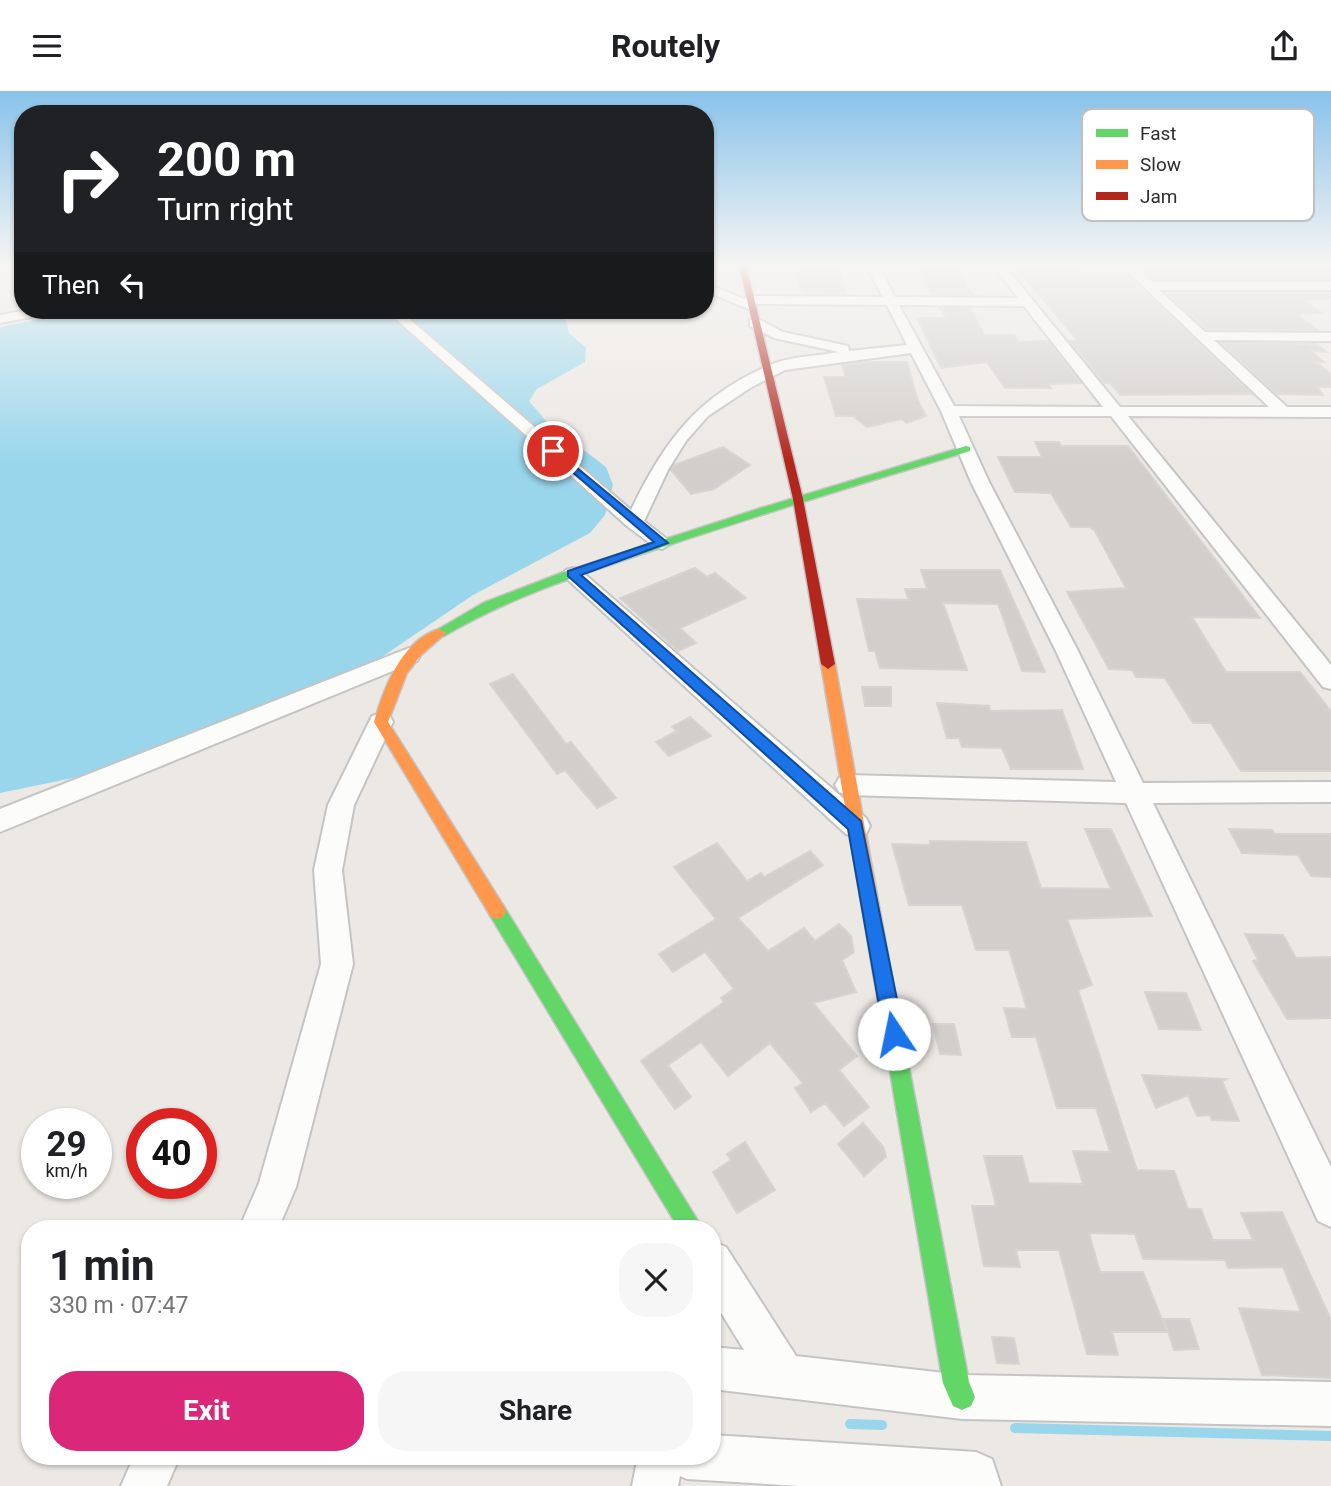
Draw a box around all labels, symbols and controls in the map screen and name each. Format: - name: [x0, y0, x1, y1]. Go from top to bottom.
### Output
- icon: menu: [28, 27, 66, 65]
- text: Routely: [611, 27, 720, 65]
- icon: share: [1265, 27, 1303, 65]
- legend: [1082, 109, 1314, 221]
- text: Fast: [1140, 122, 1177, 145]
- text: 200 m: [157, 131, 296, 188]
- icon: right: [42, 133, 133, 224]
- text: Slow: [1140, 153, 1181, 176]
- text: Jam: [1140, 185, 1177, 208]
- text: Turn right: [157, 190, 293, 228]
- icon: left: [114, 266, 152, 304]
- text: Then: [42, 270, 100, 300]
- pin: [523, 421, 583, 481]
- icon: arrive: [534, 432, 572, 470]
- position arrow: [857, 997, 931, 1071]
- speed limit sign: 40: [126, 1108, 217, 1199]
- text: 29: [46, 1124, 87, 1165]
- text: km/h: [45, 1160, 88, 1181]
- text: 1 min: [49, 1241, 155, 1290]
- button: close: [619, 1243, 693, 1317]
- text: 330 m · 07:47: [49, 1292, 188, 1319]
- button: Exit: [49, 1371, 364, 1451]
- button: Share: [378, 1371, 693, 1451]

